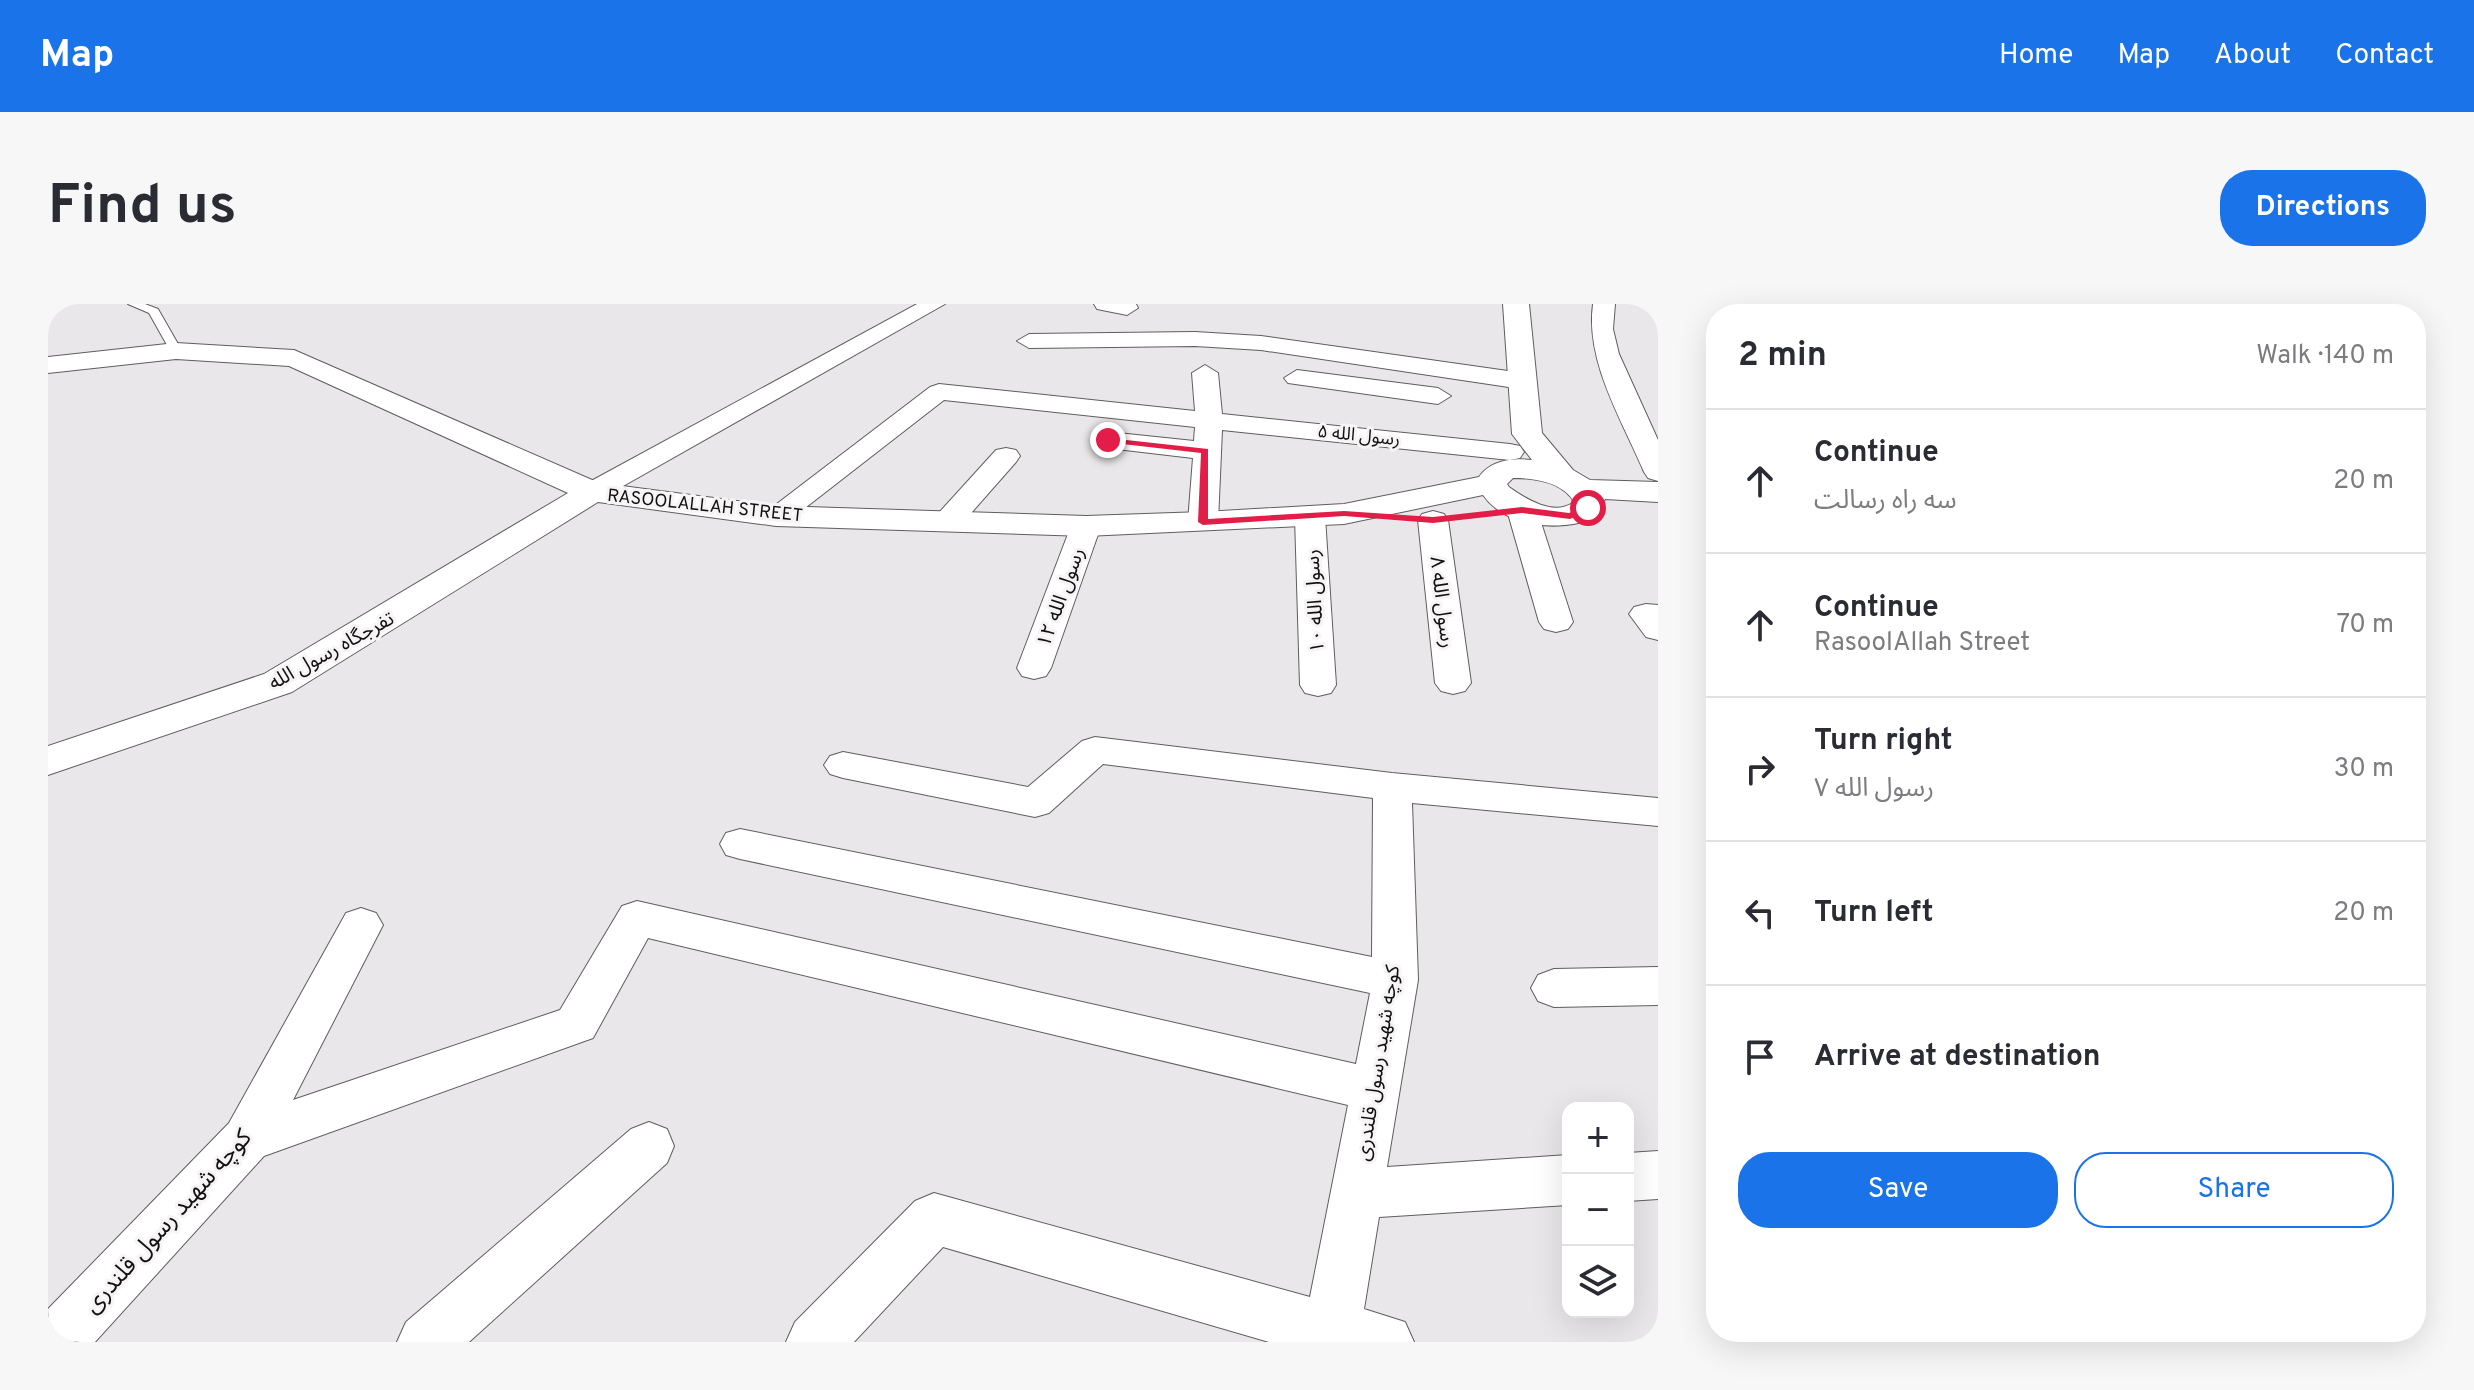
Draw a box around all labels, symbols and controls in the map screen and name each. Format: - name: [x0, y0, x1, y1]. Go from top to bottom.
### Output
- text: Map: [40, 32, 114, 81]
- text: Home: [1999, 38, 2073, 74]
- text: Map: [2117, 38, 2170, 74]
- text: About: [2214, 38, 2291, 74]
- text: Contact: [2335, 38, 2434, 74]
- button: Directions: [2220, 170, 2426, 246]
- text: Find us: [48, 173, 237, 243]
- text: 2 min: [1738, 335, 1827, 378]
- text: Walk · 140 m: [2256, 340, 2394, 373]
- street label: رسول الله ۵: [1316, 421, 1401, 452]
- route end: [1090, 422, 1126, 458]
- text: Continue: [1814, 435, 1939, 472]
- icon: ahead: [1738, 459, 1782, 503]
- text: 20 m: [2333, 465, 2394, 498]
- street label: RASOOLALLAH STREET: [606, 485, 804, 528]
- text: سه راه رسالت: [1814, 485, 1957, 518]
- route start: [1570, 490, 1606, 526]
- street label: رسول الله ۱۲: [1032, 544, 1092, 651]
- street label: رسول الله ۱۰: [1300, 548, 1332, 653]
- street label: رسول الله ۸: [1422, 555, 1460, 650]
- text: Continue: [1814, 590, 1939, 627]
- icon: ahead: [1738, 603, 1782, 647]
- street label: تفرجگاه رسول الله: [265, 606, 399, 697]
- text: 70 m: [2336, 609, 2394, 642]
- text: RasoolAllah Street: [1814, 627, 2030, 660]
- text: Turn right: [1814, 723, 1952, 760]
- icon: right: [1738, 747, 1782, 791]
- text: 30 m: [2334, 753, 2394, 786]
- text: رسول الله ۷: [1814, 773, 1934, 806]
- icon: left: [1738, 891, 1782, 935]
- text: Turn left: [1814, 895, 1934, 932]
- text: 20 m: [2333, 897, 2394, 930]
- street label: کوچه شهید رسول قلندری: [1351, 963, 1407, 1163]
- icon: arrive: [1738, 1035, 1782, 1079]
- text: Arrive at destination: [1814, 1039, 2100, 1076]
- map controls: [1562, 1102, 1634, 1318]
- button: +: [1562, 1102, 1634, 1174]
- street label: کوچه شهید رسول قلندری: [78, 1123, 260, 1321]
- button: Save: [1738, 1152, 2058, 1228]
- button: Share: [2074, 1152, 2394, 1228]
- button: −: [1562, 1174, 1634, 1246]
- button: layers: [1562, 1246, 1634, 1318]

